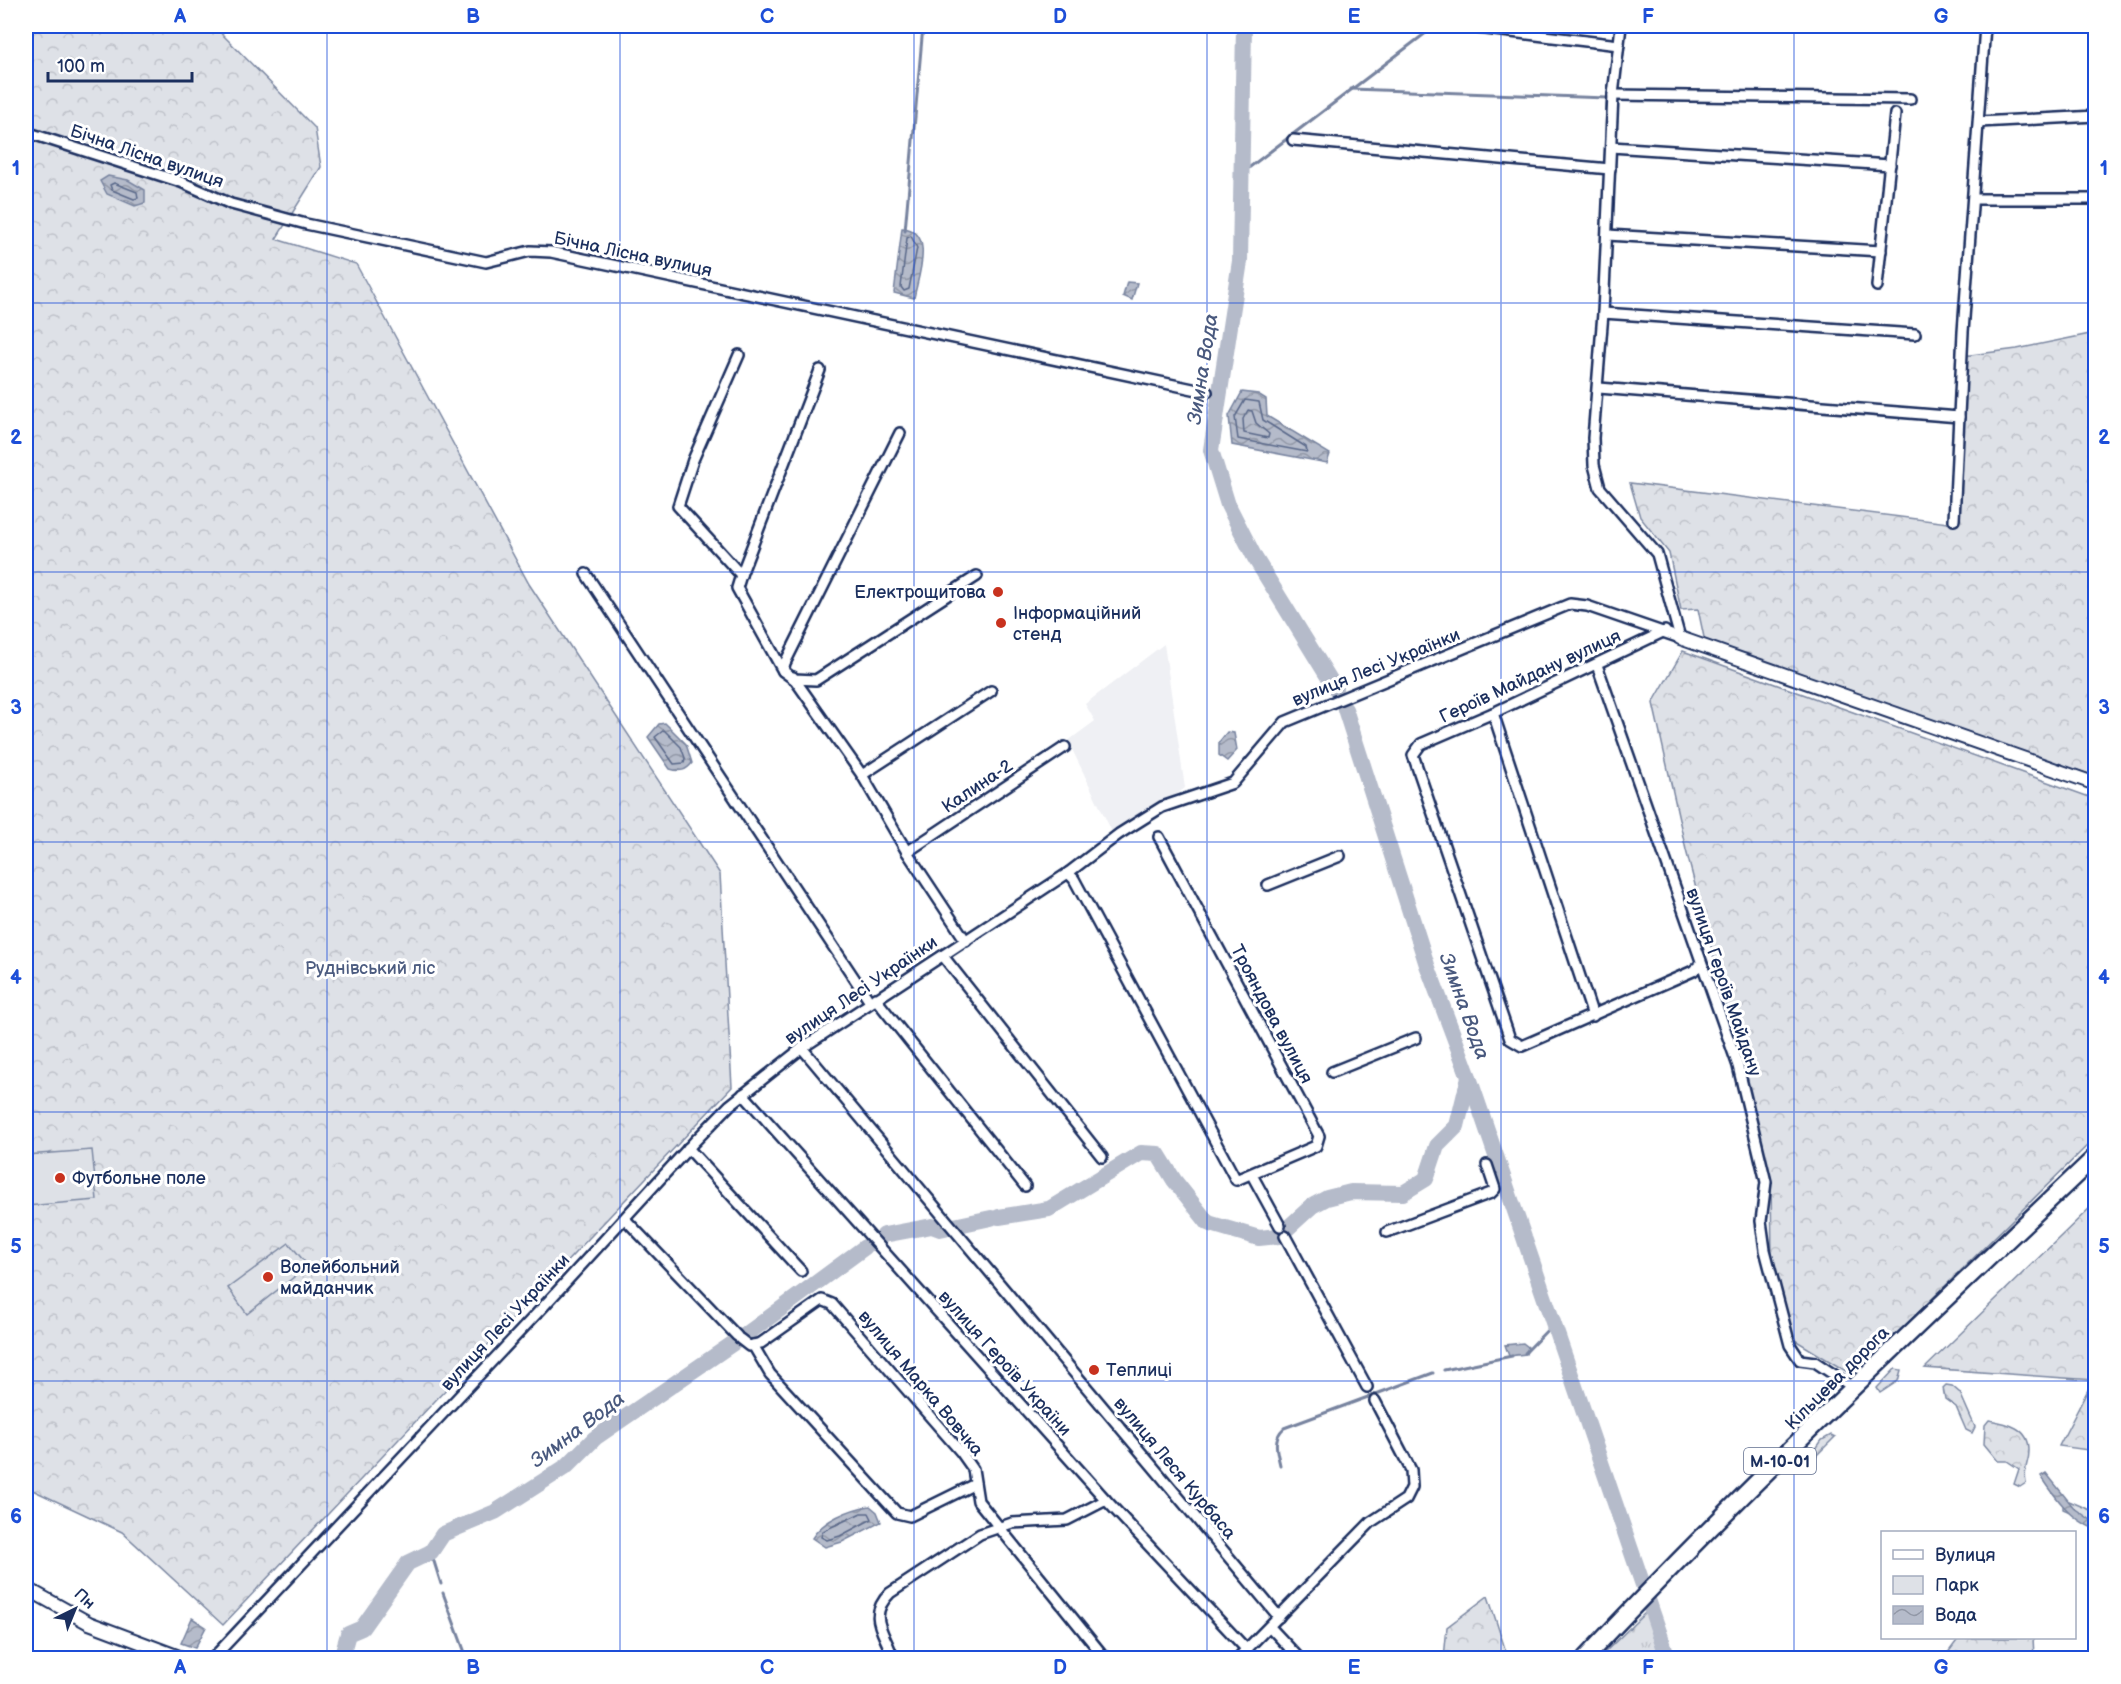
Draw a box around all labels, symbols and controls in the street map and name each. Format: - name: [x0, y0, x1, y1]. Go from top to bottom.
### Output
- text: A: [173, 5, 187, 29]
- text: B: [466, 5, 480, 29]
- text: C: [760, 5, 774, 29]
- text: D: [1053, 5, 1067, 29]
- text: E: [1348, 5, 1361, 29]
- text: F: [1642, 5, 1654, 29]
- text: G: [1934, 5, 1949, 29]
- scale bar: [48, 45, 192, 83]
- text: 100 m: [57, 56, 105, 77]
- street label: Бічна Лісна вулиця: [67, 120, 226, 193]
- text: 1: [12, 157, 20, 181]
- text: 1: [2100, 157, 2108, 181]
- street label: Бічна Лісна вулиця: [552, 227, 714, 281]
- water label: Зимна Вода: [1182, 312, 1224, 426]
- text: 2: [10, 426, 22, 450]
- text: 2: [2098, 426, 2110, 450]
- place label: Електрощитова: [854, 582, 986, 603]
- marker: Електрощитова: [991, 585, 1005, 599]
- place label: Інформаційний стенд: [1013, 603, 1141, 645]
- marker: Інформаційний стенд: [994, 616, 1008, 630]
- street label: вулиця Лесі Українки: [1289, 624, 1463, 711]
- street label: Героїв Майдану вулиця: [1436, 625, 1624, 728]
- text: 3: [10, 696, 22, 720]
- text: 3: [2098, 696, 2110, 720]
- street label: Калина-2: [938, 755, 1017, 818]
- street label: вулиця Героїв Майдану: [1681, 885, 1766, 1080]
- street label: вулиця Лесі Українки: [781, 932, 941, 1049]
- street label: Трояндова вулиця: [1226, 941, 1317, 1087]
- water label: Зимна Вода: [1434, 950, 1494, 1063]
- park label: Руднівський ліс: [305, 958, 435, 979]
- text: 4: [10, 966, 22, 990]
- text: 4: [2098, 966, 2110, 990]
- place label: Футбольне поле: [72, 1168, 206, 1189]
- marker: Футбольне поле: [53, 1171, 67, 1185]
- text: 5: [10, 1235, 22, 1259]
- text: 5: [2098, 1235, 2110, 1259]
- street label: вулиця Лесі Українки: [437, 1250, 574, 1395]
- place label: Волейбольний майданчик: [280, 1257, 400, 1299]
- marker: Волейбольний майданчик: [261, 1270, 275, 1284]
- street label: вулиця Героїв України: [934, 1286, 1075, 1440]
- street label: вулиця Марка Вовчка: [854, 1306, 988, 1461]
- street label: Кільцева дорога: [1781, 1322, 1894, 1435]
- place label: Теплиці: [1106, 1360, 1172, 1381]
- marker: Теплиці: [1087, 1363, 1101, 1377]
- water label: Зимна Вода: [526, 1387, 629, 1473]
- street label: вулиця Леся Курбаса: [1109, 1393, 1240, 1544]
- road number: М-10-01: [1744, 1448, 1816, 1474]
- text: 6: [10, 1505, 22, 1529]
- text: 6: [2098, 1505, 2110, 1529]
- legend: [1881, 1531, 2076, 1639]
- text: Вулиця: [1935, 1545, 1996, 1566]
- text: Парк: [1935, 1575, 1979, 1596]
- north arrow: [45, 1579, 105, 1639]
- text: Пн: [70, 1585, 98, 1613]
- text: Вода: [1935, 1605, 1977, 1626]
- text: A: [173, 1656, 187, 1680]
- text: B: [466, 1656, 480, 1680]
- text: C: [760, 1656, 774, 1680]
- text: D: [1053, 1656, 1067, 1680]
- text: E: [1348, 1656, 1361, 1680]
- text: F: [1642, 1656, 1654, 1680]
- text: G: [1934, 1656, 1949, 1680]

